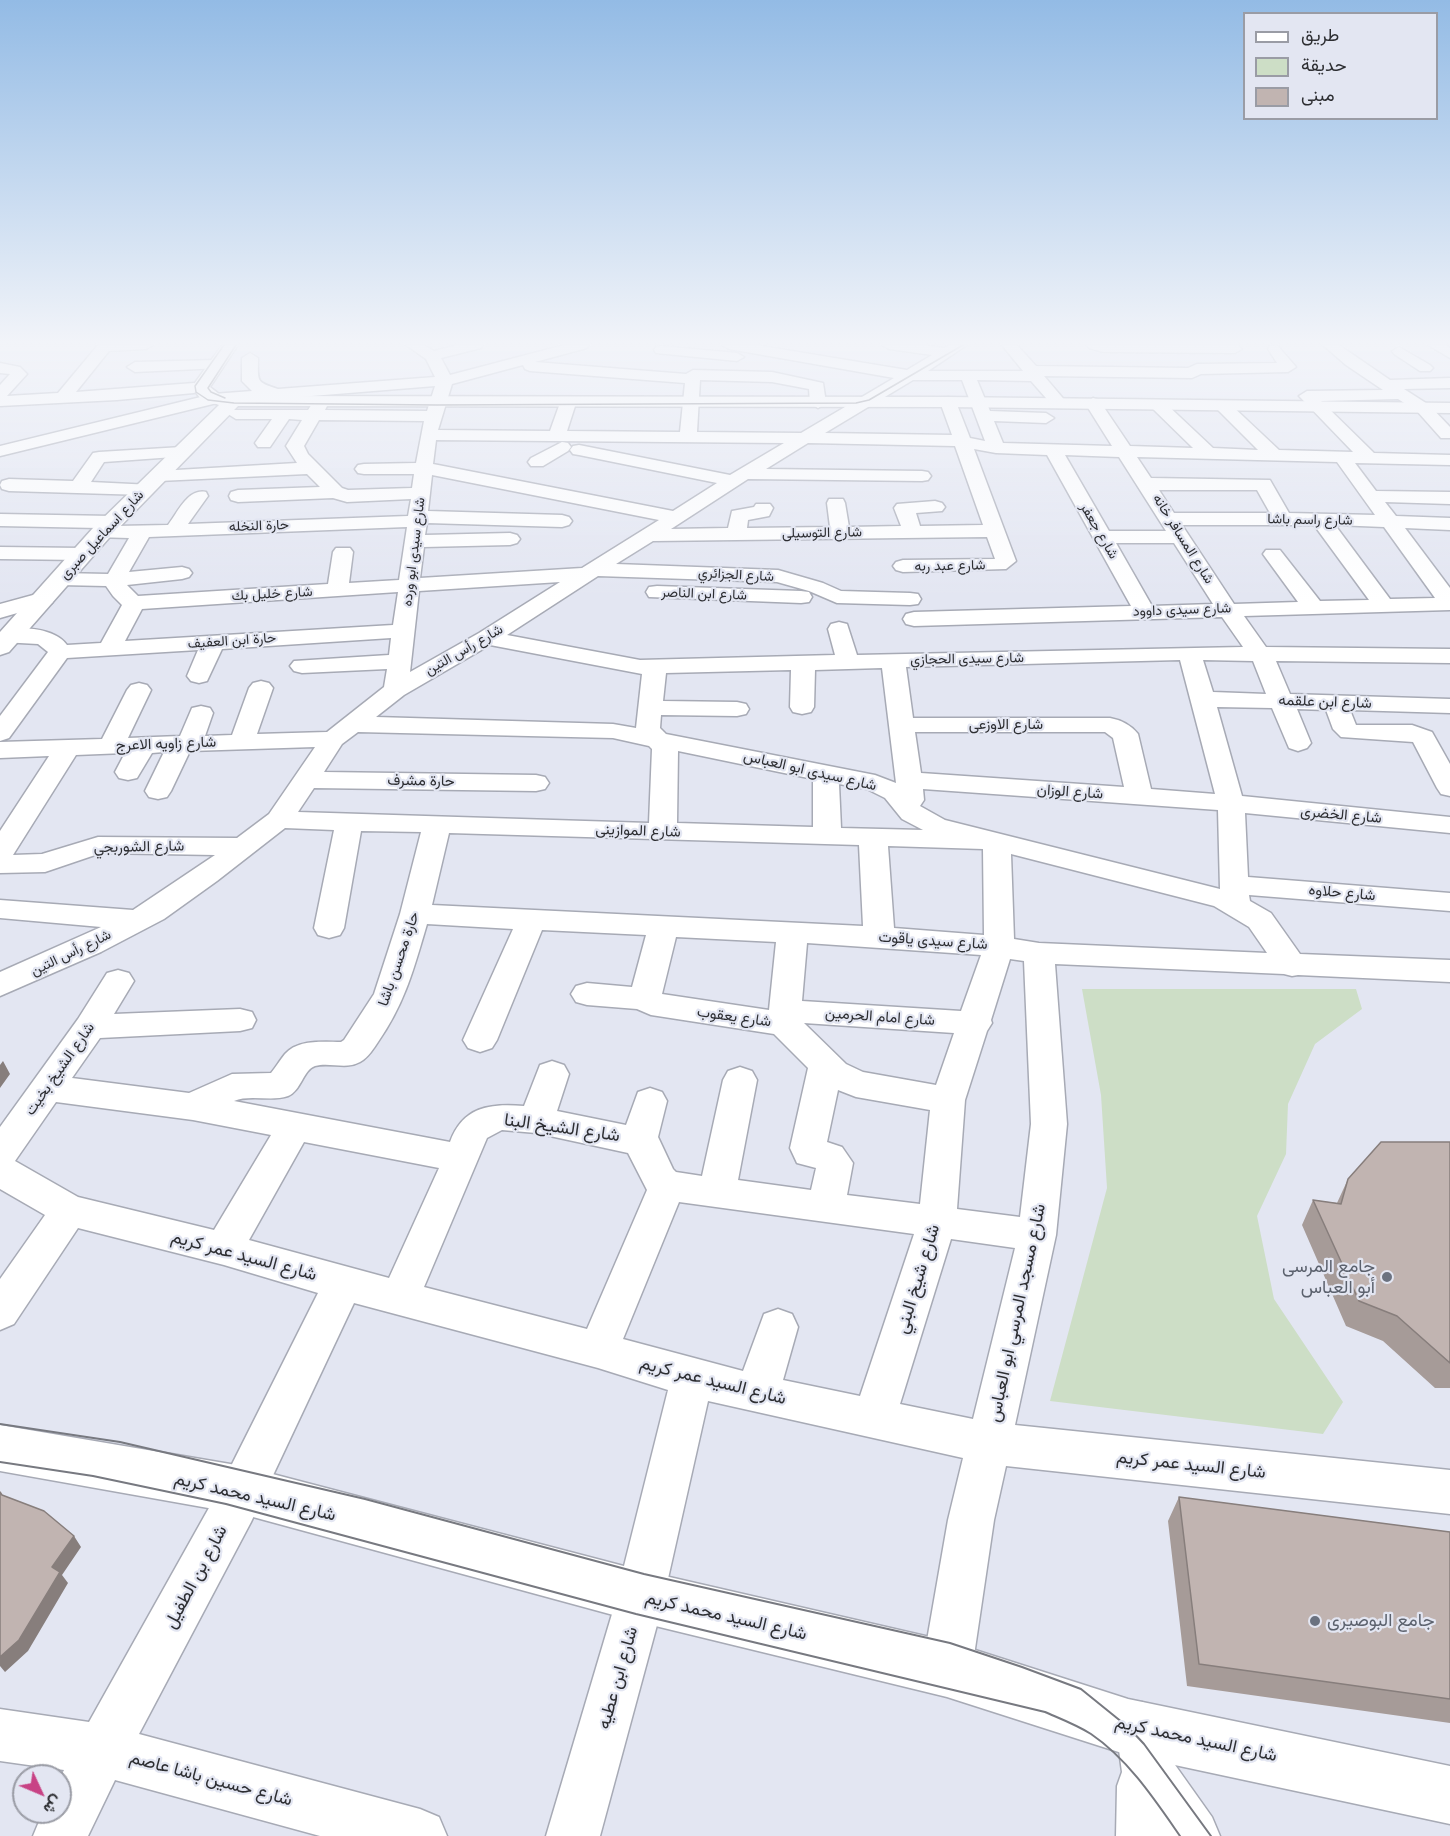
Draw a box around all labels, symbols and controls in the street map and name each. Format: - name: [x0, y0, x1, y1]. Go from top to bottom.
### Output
- legend: [1243, 12, 1438, 120]
- text: طريق: [1301, 23, 1339, 46]
- text: حديقة: [1301, 53, 1347, 76]
- text: مبنى: [1301, 83, 1335, 106]
- street label: شارع اسماعيل صبرى: [56, 487, 148, 583]
- street label: شارع المسافر خانه: [1149, 491, 1217, 587]
- street label: شارع سيدى ابو ورده: [399, 497, 429, 607]
- street label: شارع جعفر: [1076, 500, 1122, 562]
- street label: شارع راسم باشا: [1267, 511, 1353, 529]
- street label: حارة النخله: [229, 517, 289, 535]
- street label: شارع التوسيلى: [782, 524, 862, 542]
- street label: شارع عبد ربه: [914, 557, 986, 575]
- street label: شارع الجزائري: [698, 565, 774, 585]
- street label: شارع خليل بك: [231, 583, 313, 605]
- street label: شارع ابن الناصر: [661, 584, 747, 604]
- street label: شارع سيدى داوود: [1133, 600, 1231, 620]
- street label: شارع رأس التين: [422, 621, 506, 679]
- street label: حارة ابن العفيف: [187, 630, 277, 652]
- street label: شارع سيدى الحجازي: [910, 650, 1024, 668]
- street label: شارع ابن علقمه: [1278, 691, 1372, 713]
- street label: شارع الاوزعى: [969, 716, 1043, 734]
- street label: شارع زاويه الاعرج: [115, 733, 217, 755]
- street label: شارع سيدى ابو العباس: [742, 747, 878, 795]
- street label: حارة مشرف: [387, 771, 455, 791]
- street label: شارع الوزان: [1036, 781, 1104, 803]
- street label: شارع الخضرى: [1300, 802, 1382, 828]
- street label: شارع الموازينى: [595, 821, 681, 841]
- street label: شارع الشوربجي: [94, 837, 184, 857]
- street label: شارع حلاوه: [1308, 881, 1376, 905]
- street label: حارة محسن باشا: [374, 909, 424, 1009]
- street label: شارع رأس التين: [28, 926, 114, 980]
- street label: شارع سيدى ياقوت: [878, 928, 988, 954]
- street label: شارع يعقوب: [696, 1003, 772, 1031]
- street label: شارع امام الحرمين: [825, 1004, 935, 1030]
- street label: شارع الشيخ بخيت: [21, 1019, 99, 1119]
- street label: شارع الشيخ البنا: [503, 1109, 621, 1147]
- street label: شارع مسجد المرسي ابو العباس: [983, 1202, 1051, 1424]
- street label: شارع شيخ البني: [891, 1222, 945, 1336]
- street label: شارع السيد عمر كريم: [169, 1226, 319, 1286]
- place label: جامع المرسى أبو العباس: [1282, 1256, 1375, 1298]
- marker: جامع المرسى أبو العباس: [1380, 1270, 1394, 1284]
- street label: شارع السيد عمر كريم: [638, 1352, 788, 1410]
- street label: شارع السيد عمر كريم: [1115, 1446, 1267, 1484]
- street label: شارع السيد محمد كريم: [172, 1468, 338, 1526]
- street label: شارع بن الطفيل: [160, 1522, 232, 1632]
- street label: شارع السيد محمد كريم: [643, 1587, 809, 1645]
- place label: جامع البوصيرى: [1327, 1610, 1434, 1632]
- marker: جامع البوصيرى: [1308, 1614, 1322, 1628]
- street label: شارع ابن عطيه: [593, 1624, 643, 1732]
- street label: شارع السيد محمد كريم: [1113, 1711, 1279, 1767]
- street label: شارع حسين باشا عاصم: [127, 1747, 295, 1811]
- north arrow: [12, 1764, 72, 1824]
- text: ش: [40, 1791, 67, 1819]

